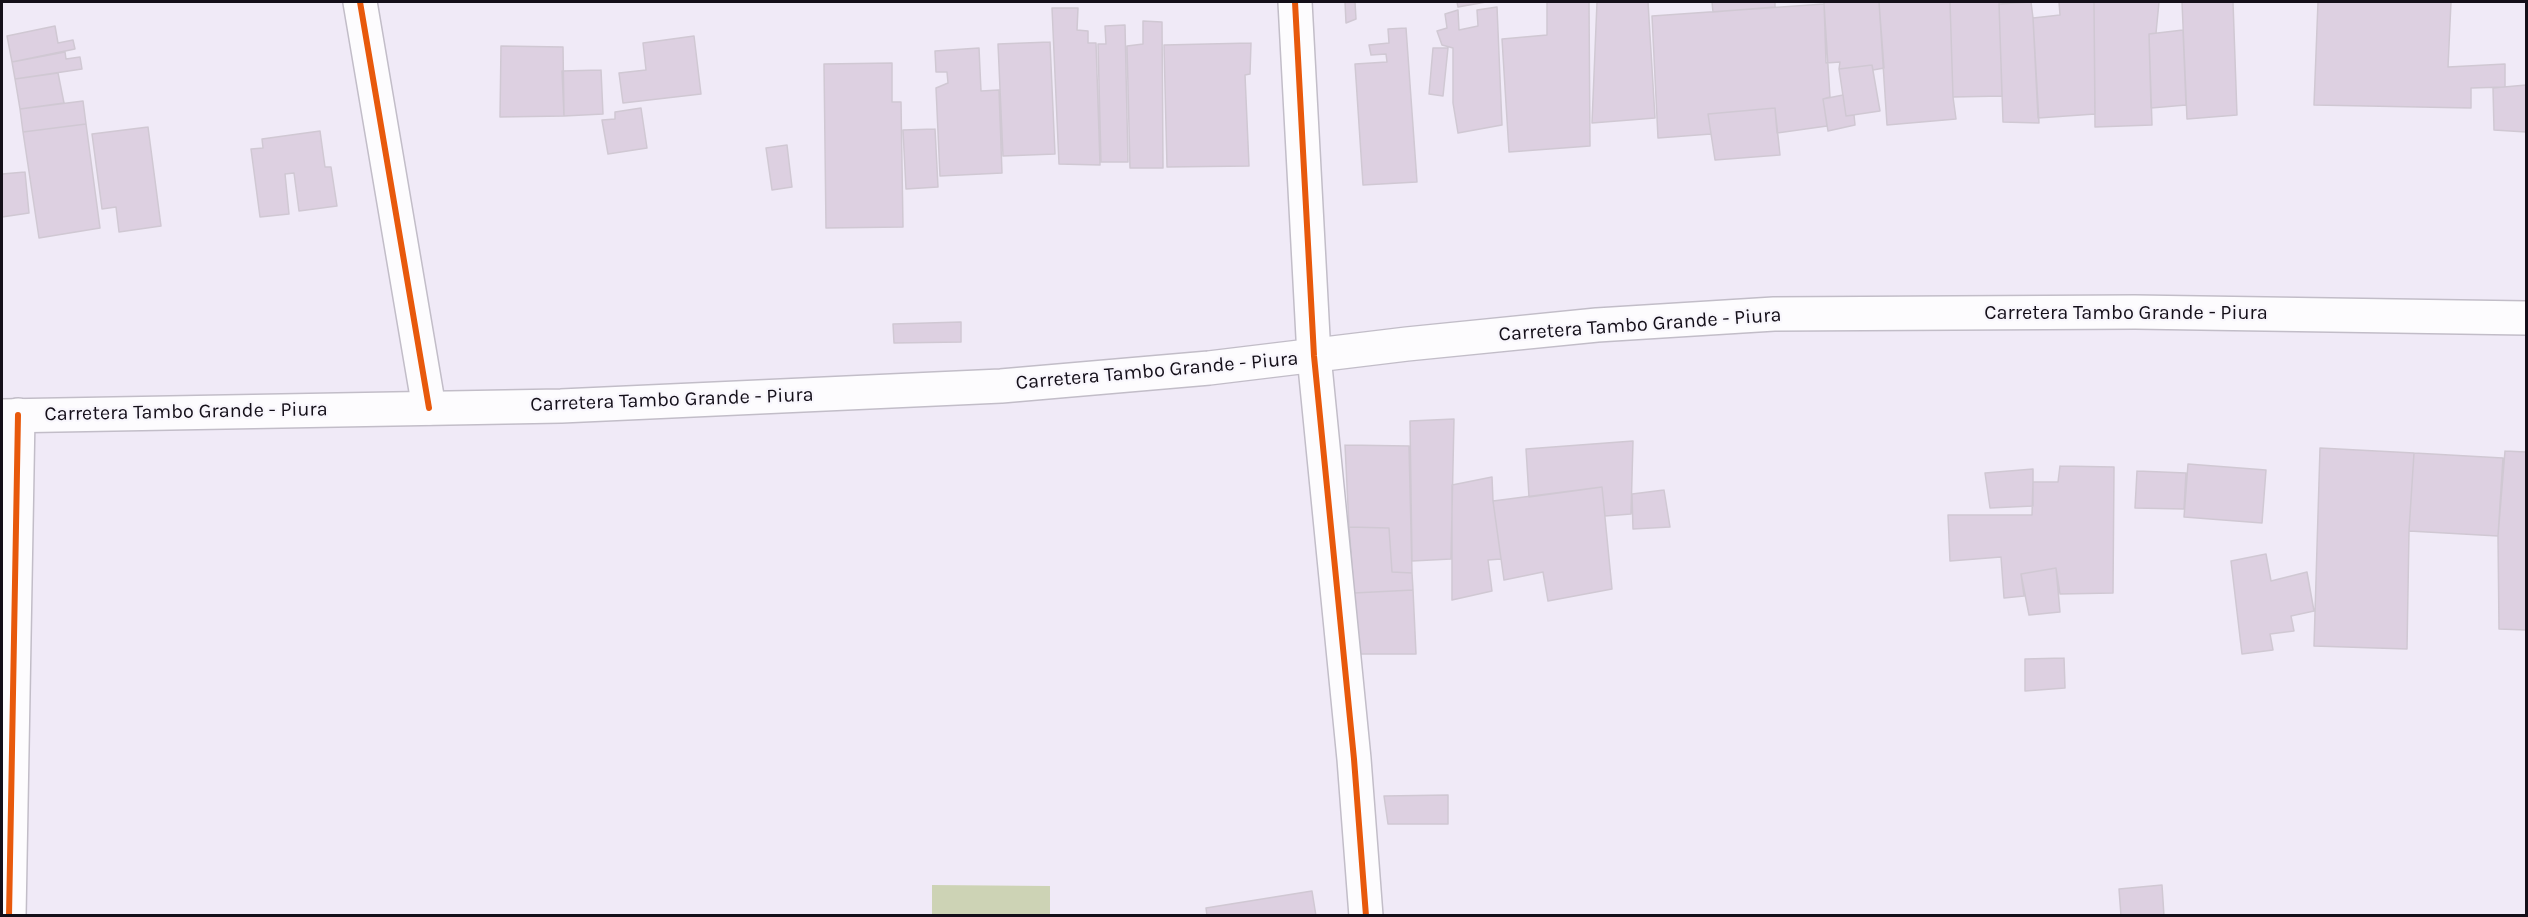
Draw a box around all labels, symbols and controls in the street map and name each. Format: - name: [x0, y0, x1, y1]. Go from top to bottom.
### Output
- street label: Carretera Tambo Grande - Piura: [1984, 301, 2268, 325]
- street label: Carretera Tambo Grande - Piura: [1498, 303, 1782, 347]
- street label: Carretera Tambo Grande - Piura: [1015, 347, 1299, 395]
- street label: Carretera Tambo Grande - Piura: [530, 383, 814, 417]
- street label: Carretera Tambo Grande - Piura: [44, 398, 328, 426]

